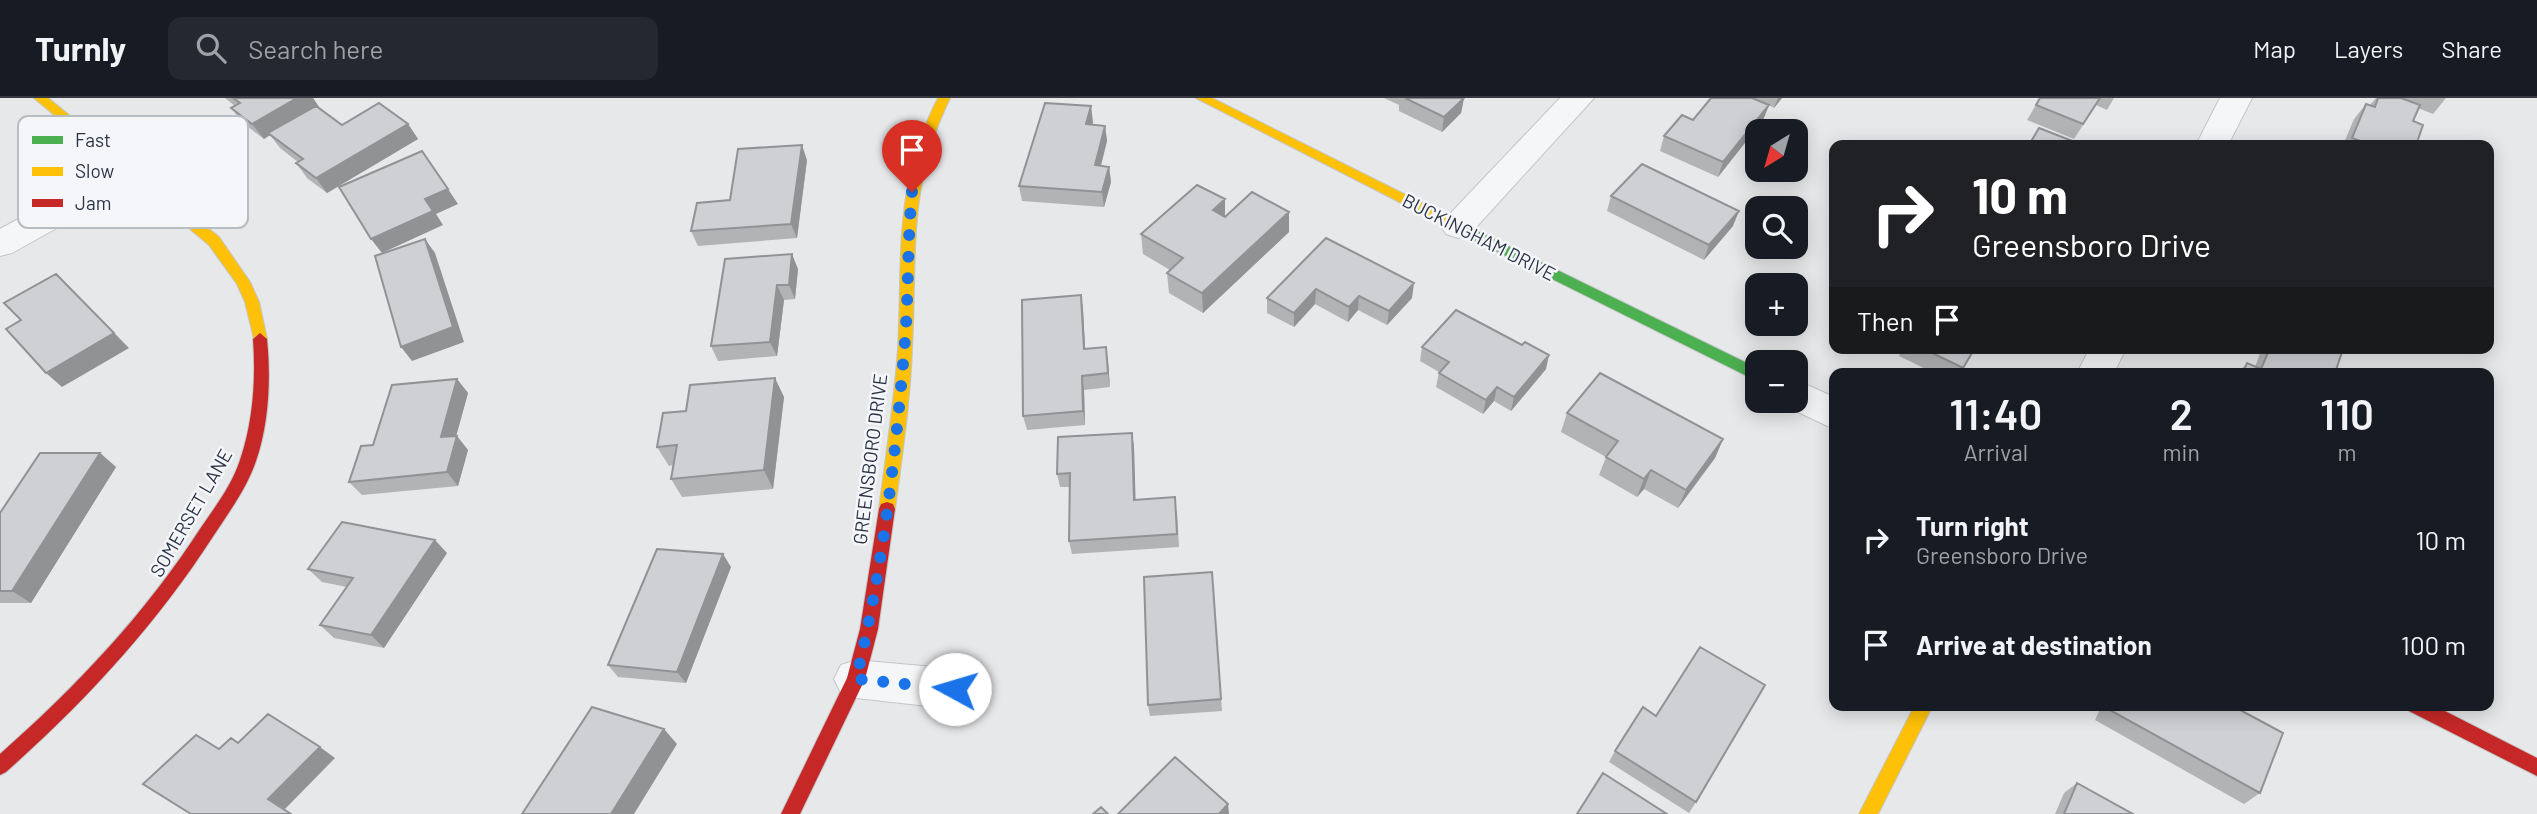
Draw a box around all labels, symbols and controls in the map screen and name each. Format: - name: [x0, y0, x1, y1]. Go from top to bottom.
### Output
- search box: [168, 17, 658, 80]
- text: Turnly: [35, 28, 126, 68]
- icon: search: [192, 29, 230, 67]
- text: Search here: [248, 33, 383, 64]
- text: Map: [2253, 34, 2296, 63]
- text: Layers: [2334, 34, 2403, 63]
- text: Share: [2441, 34, 2502, 63]
- legend: [18, 116, 248, 228]
- north arrow: [1745, 119, 1808, 182]
- map controls: [1745, 119, 1808, 413]
- pin: [882, 120, 942, 192]
- text: Fast: [75, 128, 111, 151]
- icon: arrive: [893, 131, 931, 169]
- text: Slow: [75, 159, 114, 182]
- text: 10 m: [1972, 165, 2068, 224]
- icon: right: [1857, 168, 1948, 259]
- street label: BUCKINGHAM DRIVE: [1399, 188, 1560, 285]
- text: Jam: [75, 191, 111, 214]
- button: search: [1745, 196, 1808, 259]
- text: Greensboro Drive: [1972, 225, 2211, 263]
- button: +: [1745, 273, 1808, 336]
- icon: arrive: [1928, 301, 1966, 339]
- text: Then: [1857, 305, 1914, 336]
- button: −: [1745, 350, 1808, 413]
- street label: GREENSBORO DRIVE: [848, 372, 891, 546]
- text: 11:40: [1949, 388, 2042, 438]
- text: 2: [2170, 388, 2193, 438]
- text: 110: [2320, 388, 2374, 438]
- text: Arrival: [1964, 438, 2028, 466]
- text: min: [2163, 438, 2200, 466]
- text: m: [2337, 438, 2356, 466]
- street label: SOMERSET LANE: [145, 445, 237, 581]
- text: Turn right: [1916, 510, 2029, 541]
- icon: right: [1857, 521, 1895, 559]
- text: 10 m: [2416, 524, 2466, 555]
- text: Greensboro Drive: [1916, 541, 2088, 569]
- icon: arrive: [1857, 626, 1895, 664]
- text: Arrive at destination: [1916, 629, 2152, 660]
- text: 100 m: [2401, 629, 2466, 660]
- position arrow: [918, 652, 992, 726]

